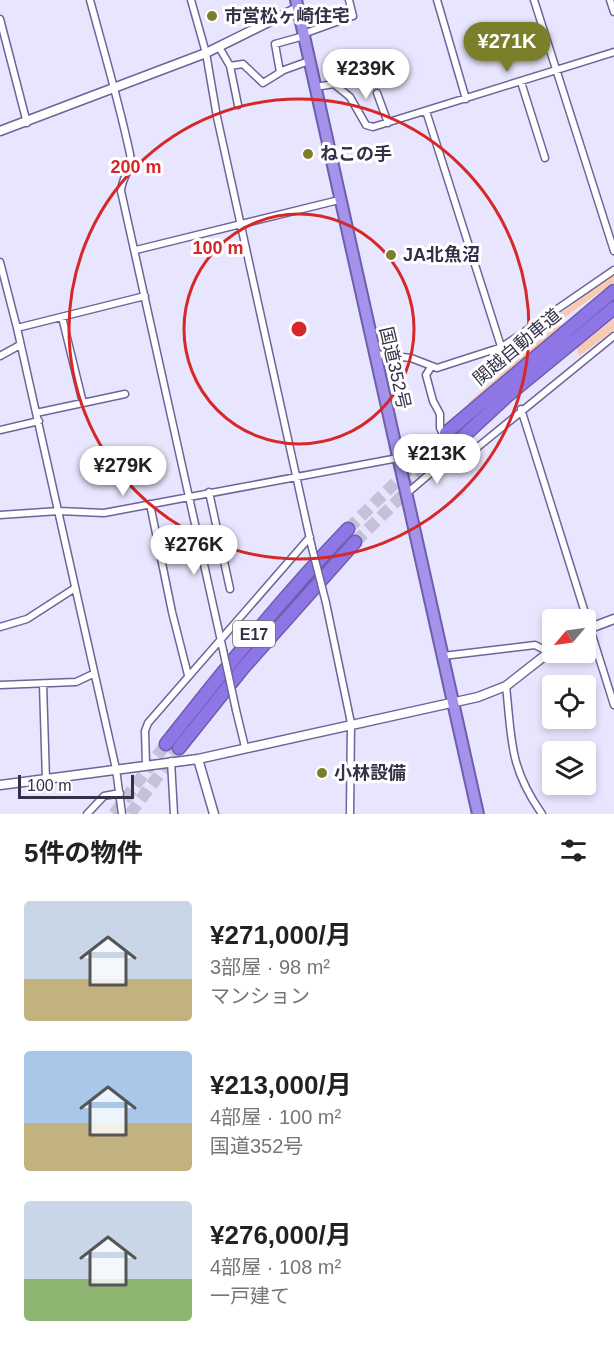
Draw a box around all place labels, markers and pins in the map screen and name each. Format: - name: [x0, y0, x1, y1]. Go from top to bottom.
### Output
- place label: 市営松ヶ崎住宅: [224, 6, 350, 26]
- marker: 市営松ヶ崎住宅: [205, 9, 219, 23]
- pin: ¥271K: [465, 22, 549, 73]
- pin: ¥239K: [324, 49, 408, 100]
- place label: ねこの手: [320, 144, 392, 164]
- marker: ねこの手: [301, 147, 315, 161]
- place label: JA北魚沼: [403, 244, 480, 265]
- marker: JA北魚沼: [384, 248, 398, 262]
- centre of rings: [289, 319, 309, 339]
- pin: ¥213K: [395, 434, 479, 485]
- pin: ¥279K: [81, 446, 165, 497]
- pin: ¥276K: [152, 525, 236, 576]
- place label: 小林設備: [334, 763, 406, 783]
- marker: 小林設備: [315, 766, 329, 780]

